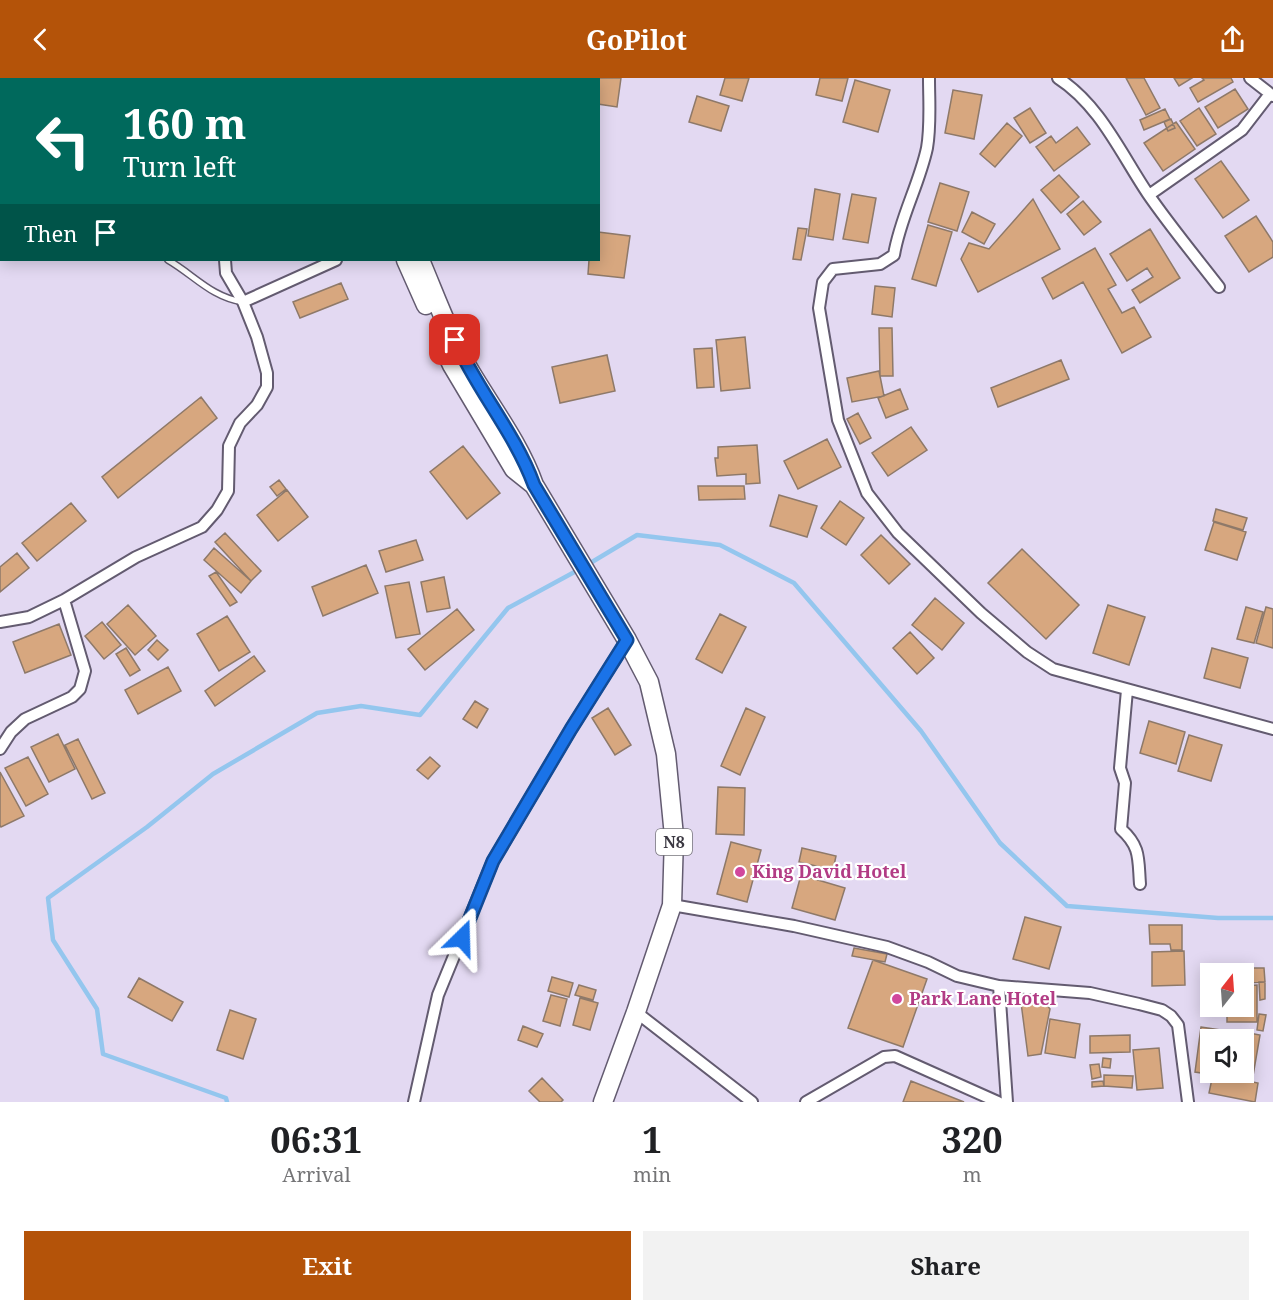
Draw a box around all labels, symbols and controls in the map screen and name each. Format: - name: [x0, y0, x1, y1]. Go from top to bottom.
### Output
- text: GoPilot: [586, 21, 687, 58]
- icon: back: [24, 23, 57, 56]
- icon: share: [1216, 23, 1249, 56]
- text: 160 m: [123, 94, 247, 151]
- icon: left: [24, 102, 102, 180]
- text: Turn left: [123, 148, 236, 185]
- icon: arrive: [89, 216, 122, 249]
- text: Then: [24, 218, 77, 248]
- pin: [429, 314, 480, 365]
- icon: arrive: [438, 323, 471, 356]
- road number: N8: [656, 829, 692, 855]
- place label: King David Hotel: [752, 859, 907, 883]
- marker: King David Hotel: [733, 865, 747, 879]
- position arrow: [430, 906, 494, 970]
- north arrow: [1200, 963, 1254, 1017]
- map controls: [1200, 963, 1254, 1083]
- place label: Park Lane Hotel: [909, 986, 1057, 1010]
- marker: Park Lane Hotel: [890, 992, 904, 1006]
- button: sound: [1200, 1029, 1254, 1083]
- text: 06:31: [270, 1115, 363, 1164]
- text: 1: [642, 1115, 662, 1164]
- text: 320: [942, 1115, 1003, 1164]
- text: Arrival: [282, 1161, 351, 1188]
- text: min: [633, 1161, 671, 1188]
- text: m: [963, 1161, 982, 1188]
- button: Exit: [24, 1231, 631, 1300]
- button: Share: [643, 1231, 1249, 1300]

